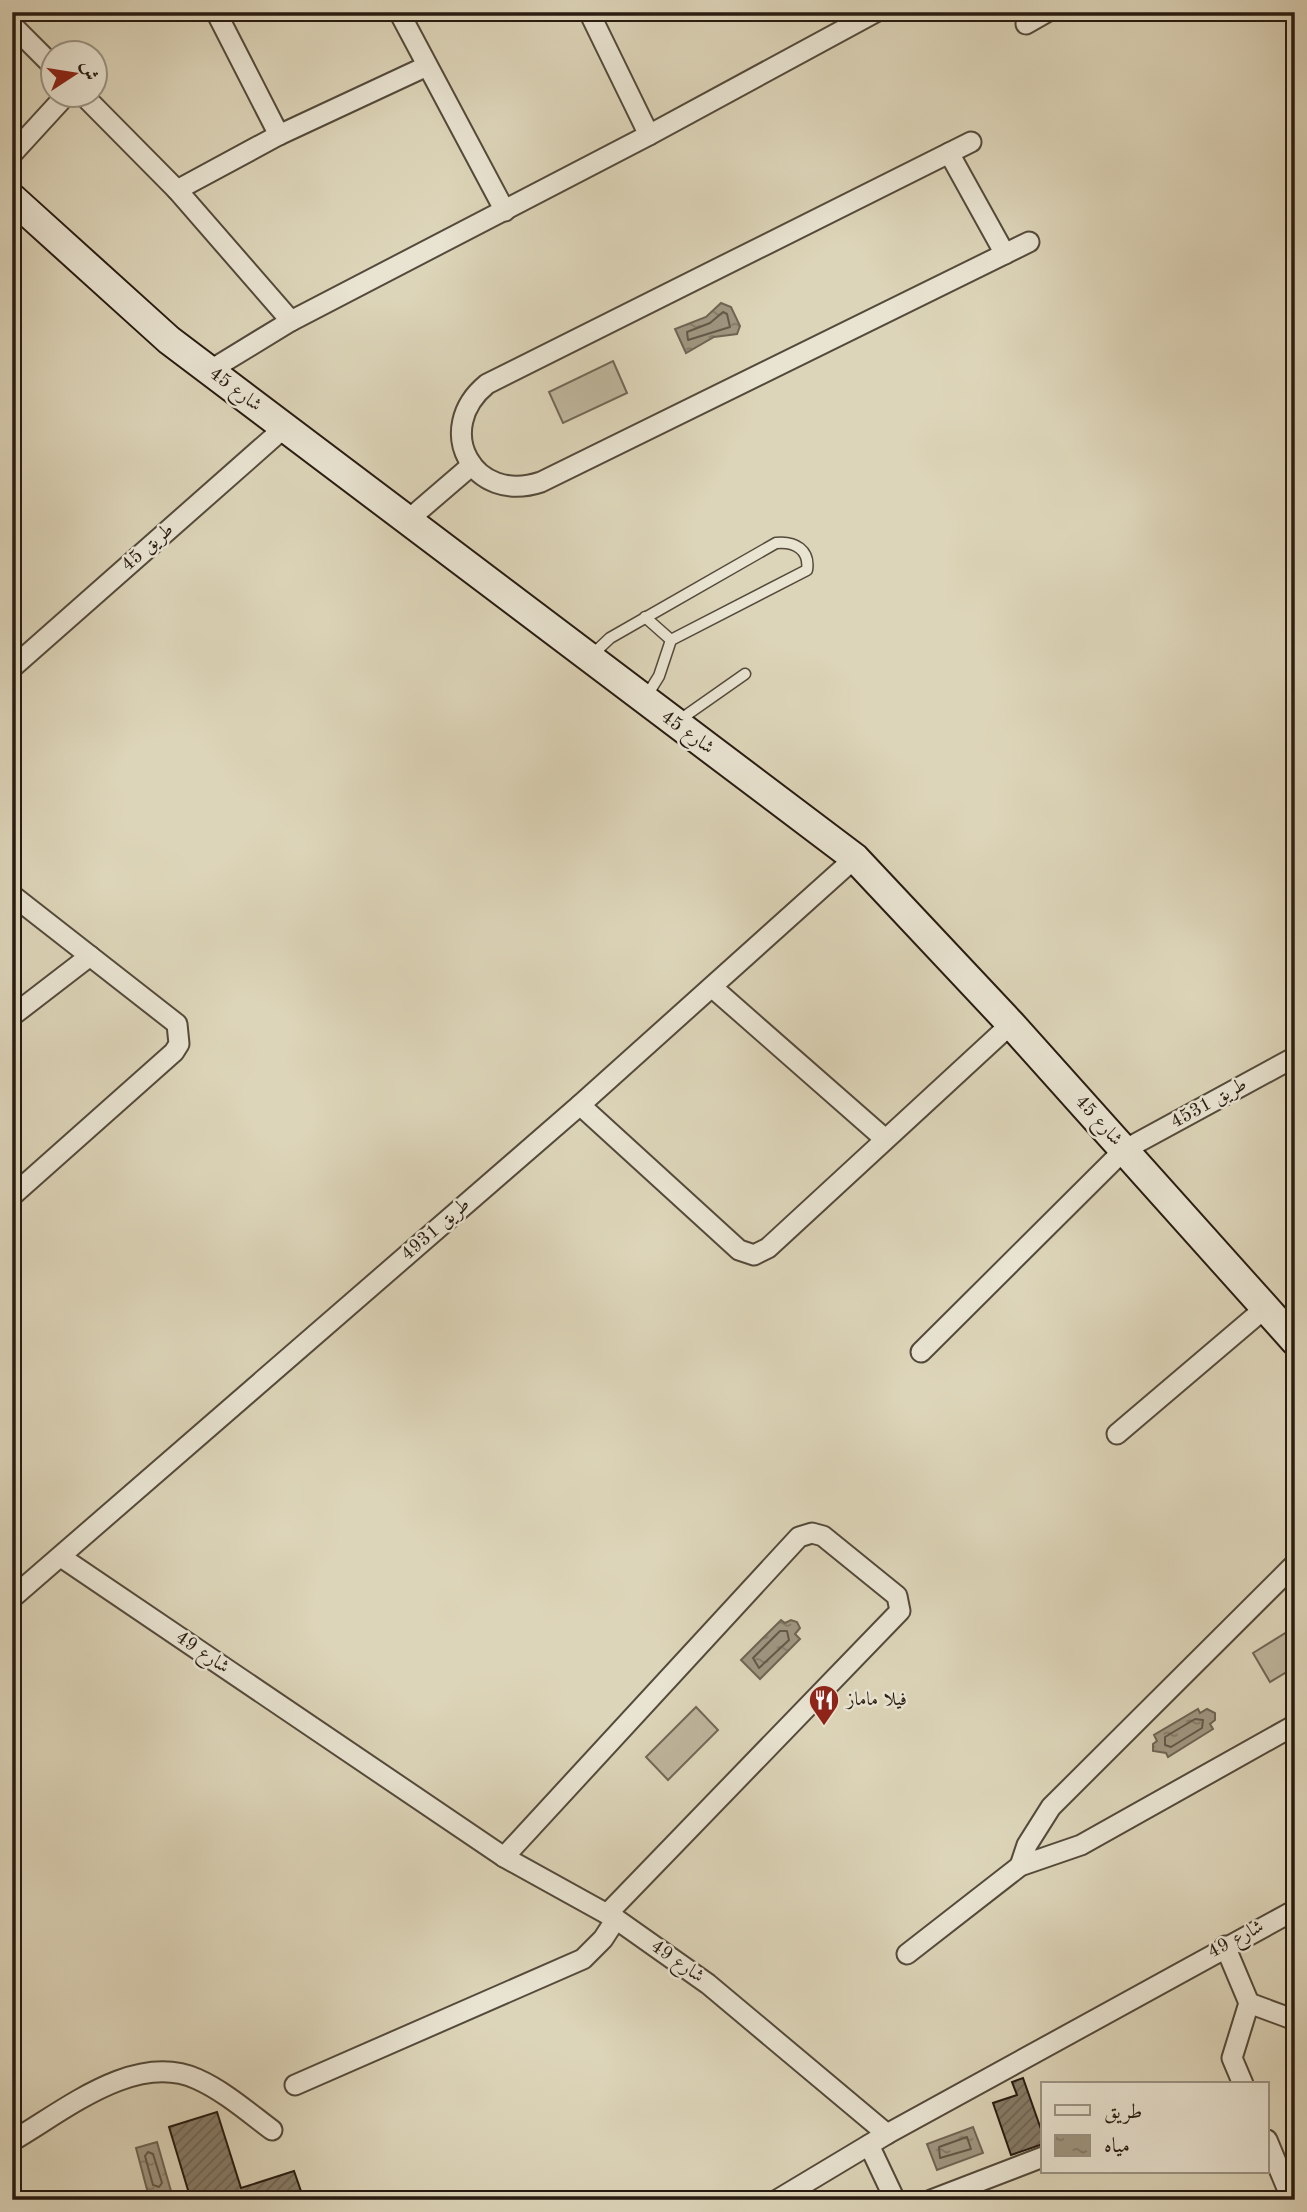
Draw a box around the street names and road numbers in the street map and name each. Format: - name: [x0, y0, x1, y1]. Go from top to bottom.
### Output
- street label: شارع 45: [203, 364, 265, 419]
- street label: طريق 45: [118, 520, 178, 576]
- street label: شارع 45: [655, 708, 717, 762]
- street label: طريق 4531: [1168, 1075, 1251, 1134]
- street label: شارع 45: [1068, 1092, 1125, 1152]
- street label: طريق 4931: [398, 1195, 475, 1266]
- street label: شارع 49: [169, 1628, 232, 1681]
- street label: شارع 49: [1205, 1917, 1269, 1966]
- street label: شارع 49: [645, 1937, 707, 1990]

